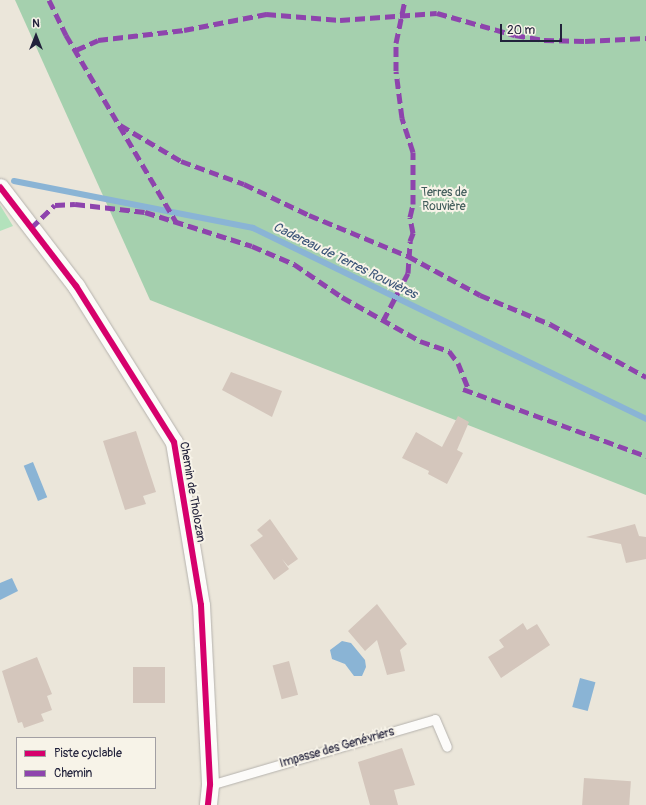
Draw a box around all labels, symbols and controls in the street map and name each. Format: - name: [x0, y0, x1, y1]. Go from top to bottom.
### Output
- north arrow: [16, 16, 56, 56]
- scale bar: [502, 16, 564, 42]
- text: N: [32, 17, 40, 30]
- text: 20 m: [507, 23, 535, 38]
- park label: Terres de Rouvière: [421, 186, 467, 214]
- water label: Cadereau de Terres Rouvières: [270, 219, 420, 303]
- street label: Chemin de Tholozan: [176, 441, 208, 543]
- street label: Impasse des Genévriers: [278, 725, 396, 771]
- legend: [16, 737, 156, 789]
- text: Piste cyclable: [54, 746, 122, 761]
- text: Chemin: [54, 766, 92, 781]

